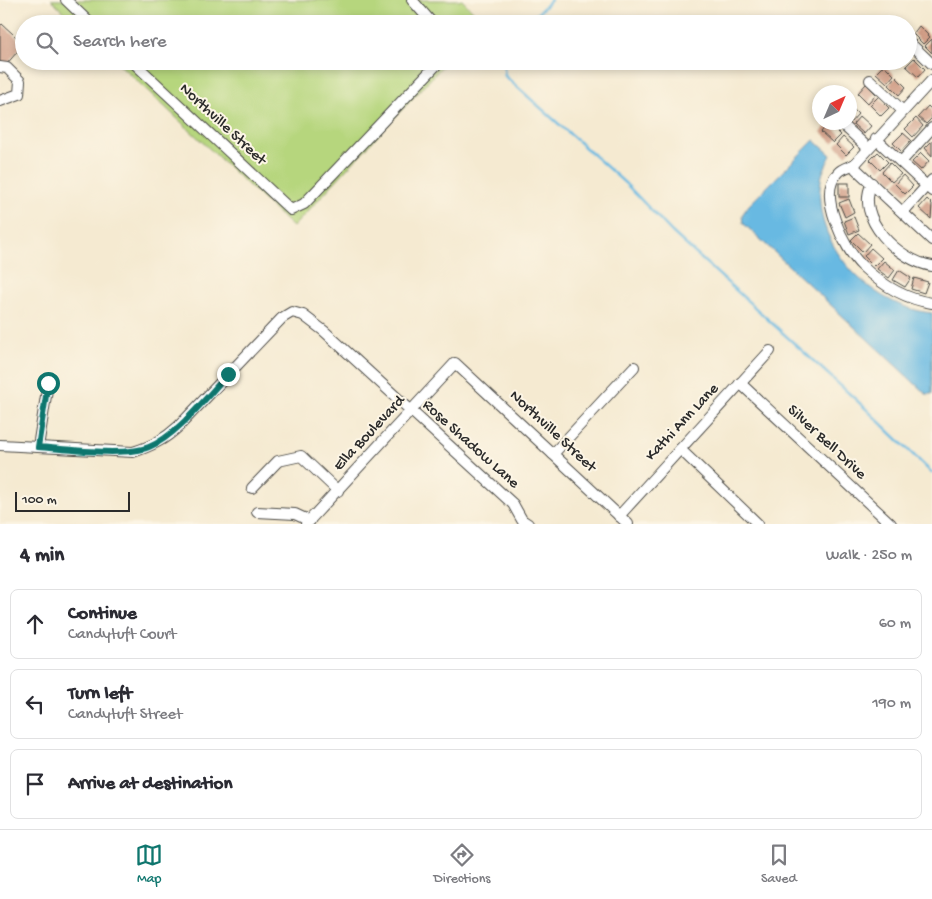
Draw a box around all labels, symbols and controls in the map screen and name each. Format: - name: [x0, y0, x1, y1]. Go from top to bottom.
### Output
- search box: [15, 15, 917, 70]
- icon: search: [33, 29, 61, 57]
- text: Search here: [73, 31, 167, 54]
- street label: Northville Street: [175, 80, 270, 171]
- north arrow: [812, 85, 857, 130]
- route end: [217, 363, 240, 386]
- route start: [37, 372, 60, 395]
- street label: Kathi Ann Lane: [642, 380, 724, 466]
- street label: Northville Street: [505, 387, 600, 478]
- street label: Ella Boulevard: [330, 391, 411, 476]
- street label: Rose Shadow Lane: [418, 396, 523, 494]
- street label: Silver Bell Drive: [782, 401, 870, 485]
- scale bar: [15, 489, 130, 512]
- text: 100 m: [22, 492, 57, 509]
- text: 4 min: [20, 544, 64, 569]
- text: Walk · 250 m: [826, 547, 912, 566]
- text: Continue: [68, 603, 137, 626]
- icon: ahead: [21, 610, 49, 638]
- text: 60 m: [879, 615, 911, 634]
- text: Candytuft Court: [68, 626, 176, 645]
- text: Turn left: [68, 683, 132, 706]
- icon: left: [21, 690, 49, 718]
- text: 190 m: [872, 695, 911, 714]
- text: Candytuft Street: [68, 706, 182, 725]
- icon: arrive: [21, 770, 49, 798]
- text: Arrive at destination: [68, 773, 232, 796]
- tab: Map: [135, 841, 163, 888]
- tab: Directions: [434, 841, 491, 888]
- tab: Saved: [761, 841, 797, 888]

